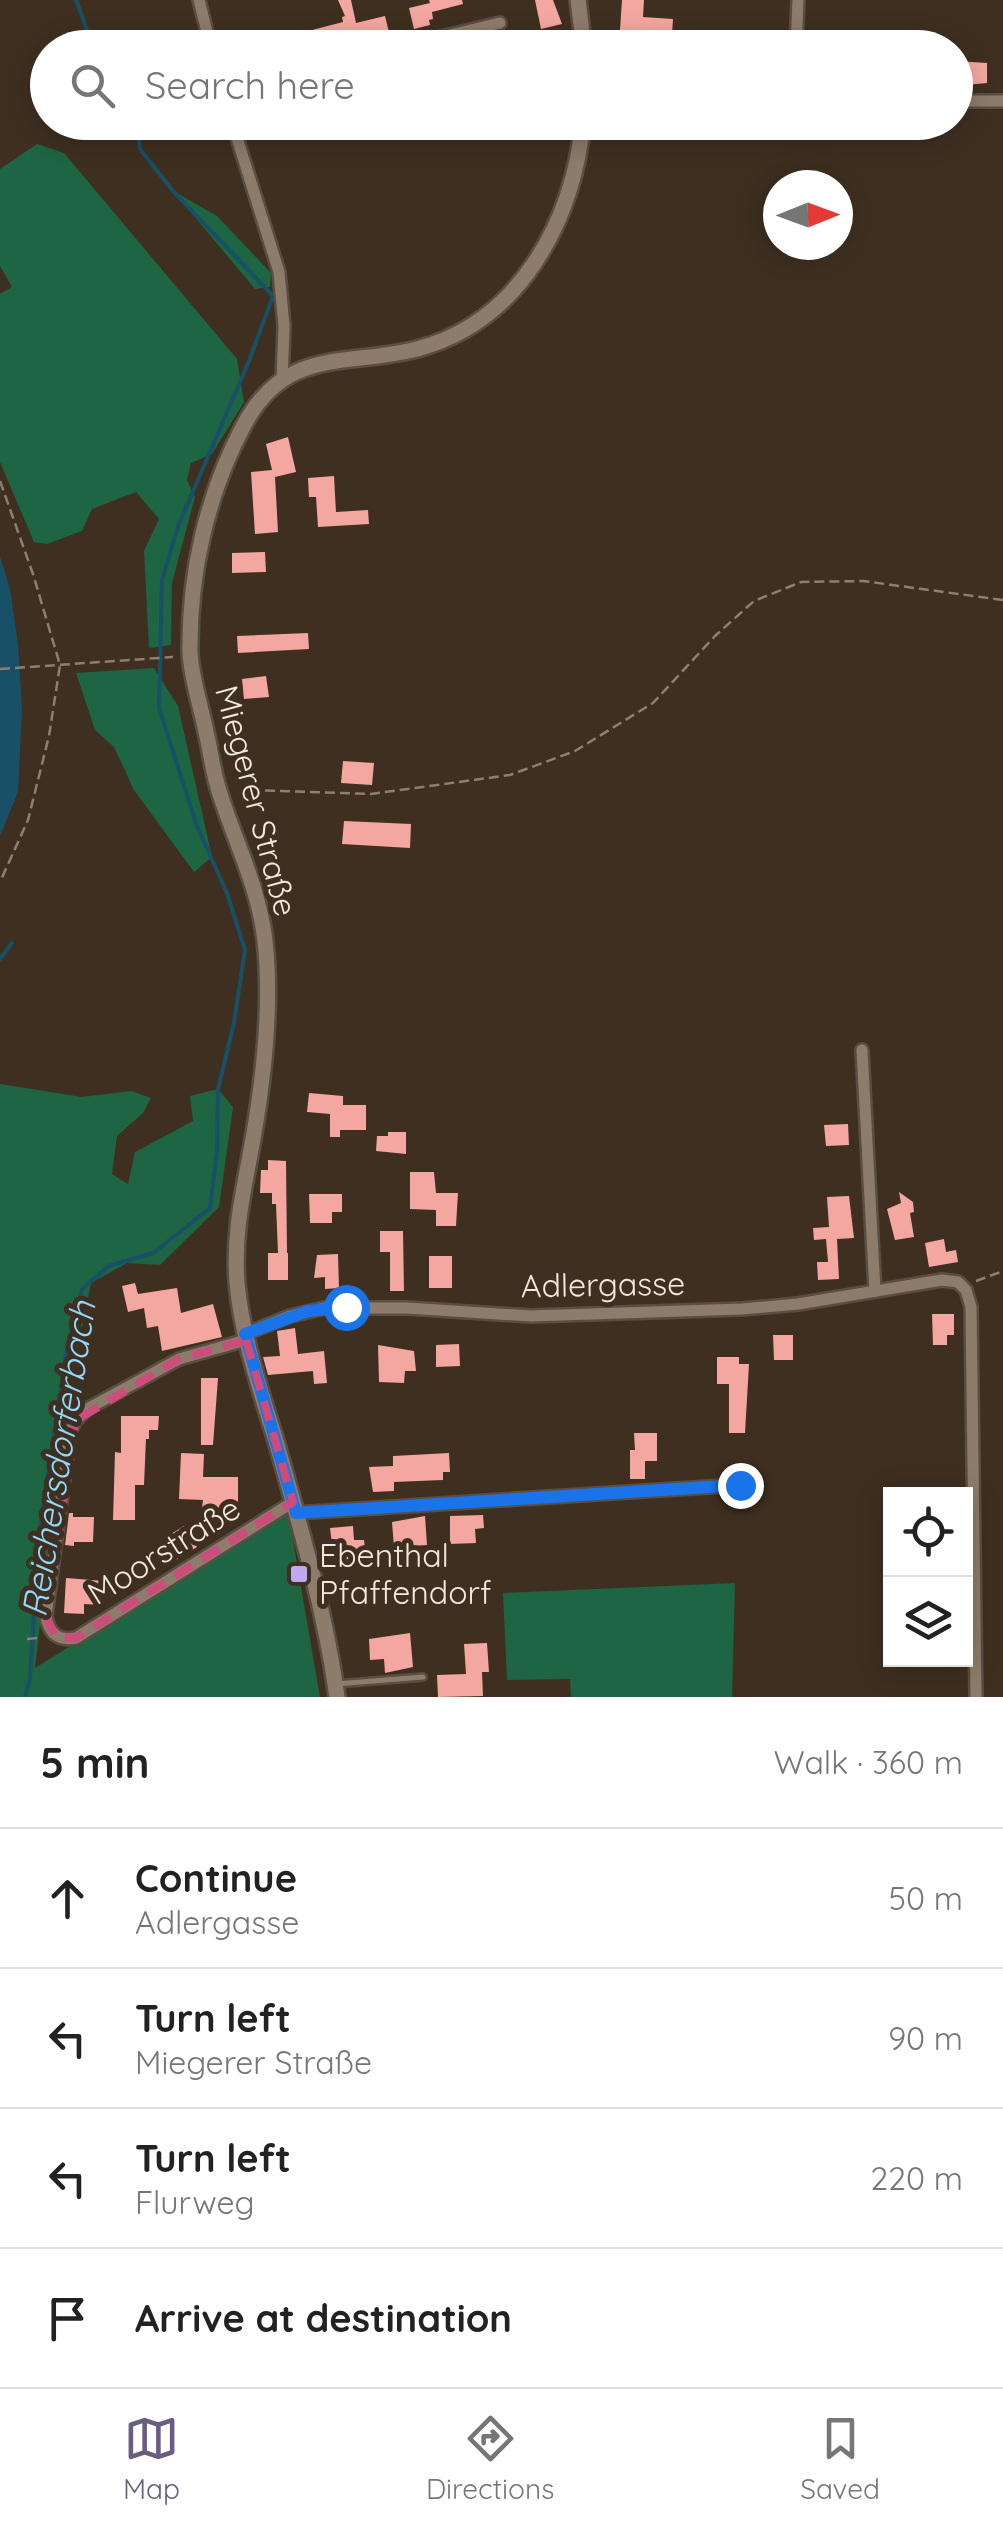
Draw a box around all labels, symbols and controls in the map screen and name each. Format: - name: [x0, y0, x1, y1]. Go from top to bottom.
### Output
- search box: [30, 30, 973, 140]
- icon: search: [65, 58, 120, 113]
- text: Search here: [145, 61, 355, 109]
- north arrow: [763, 170, 853, 260]
- street label: Miegerer Straße: [207, 681, 307, 920]
- street label: Adlergasse: [520, 1263, 685, 1305]
- route start: [324, 1285, 370, 1331]
- water label: Reichersdorferbach: [11, 1297, 105, 1620]
- route end: [718, 1463, 764, 1509]
- map controls: [883, 1487, 973, 1667]
- button: locate: [883, 1487, 973, 1577]
- street label: Moorstraße: [80, 1488, 247, 1613]
- place label: Ebenthal Pfaffendorf: [319, 1535, 491, 1612]
- marker: Ebenthal Pfaffendorf: [288, 1563, 310, 1585]
- button: layers: [883, 1577, 973, 1667]
- text: 5 min: [40, 1736, 150, 1789]
- text: Walk · 360 m: [774, 1742, 963, 1782]
- text: Continue: [135, 1854, 297, 1902]
- icon: ahead: [40, 1871, 95, 1926]
- text: 50 m: [889, 1878, 963, 1918]
- text: Adlergasse: [135, 1902, 299, 1942]
- text: Turn left: [135, 1994, 291, 2042]
- icon: left: [40, 2011, 95, 2066]
- text: 90 m: [888, 2018, 963, 2058]
- text: Miegerer Straße: [135, 2042, 372, 2082]
- text: Turn left: [135, 2134, 291, 2182]
- icon: left: [40, 2151, 95, 2206]
- text: 220 m: [871, 2158, 963, 2198]
- text: Flurweg: [135, 2182, 254, 2222]
- icon: arrive: [40, 2291, 95, 2346]
- text: Arrive at destination: [135, 2294, 512, 2342]
- tab: Map: [123, 2411, 180, 2506]
- tab: Directions: [426, 2411, 554, 2506]
- tab: Saved: [800, 2411, 880, 2506]

